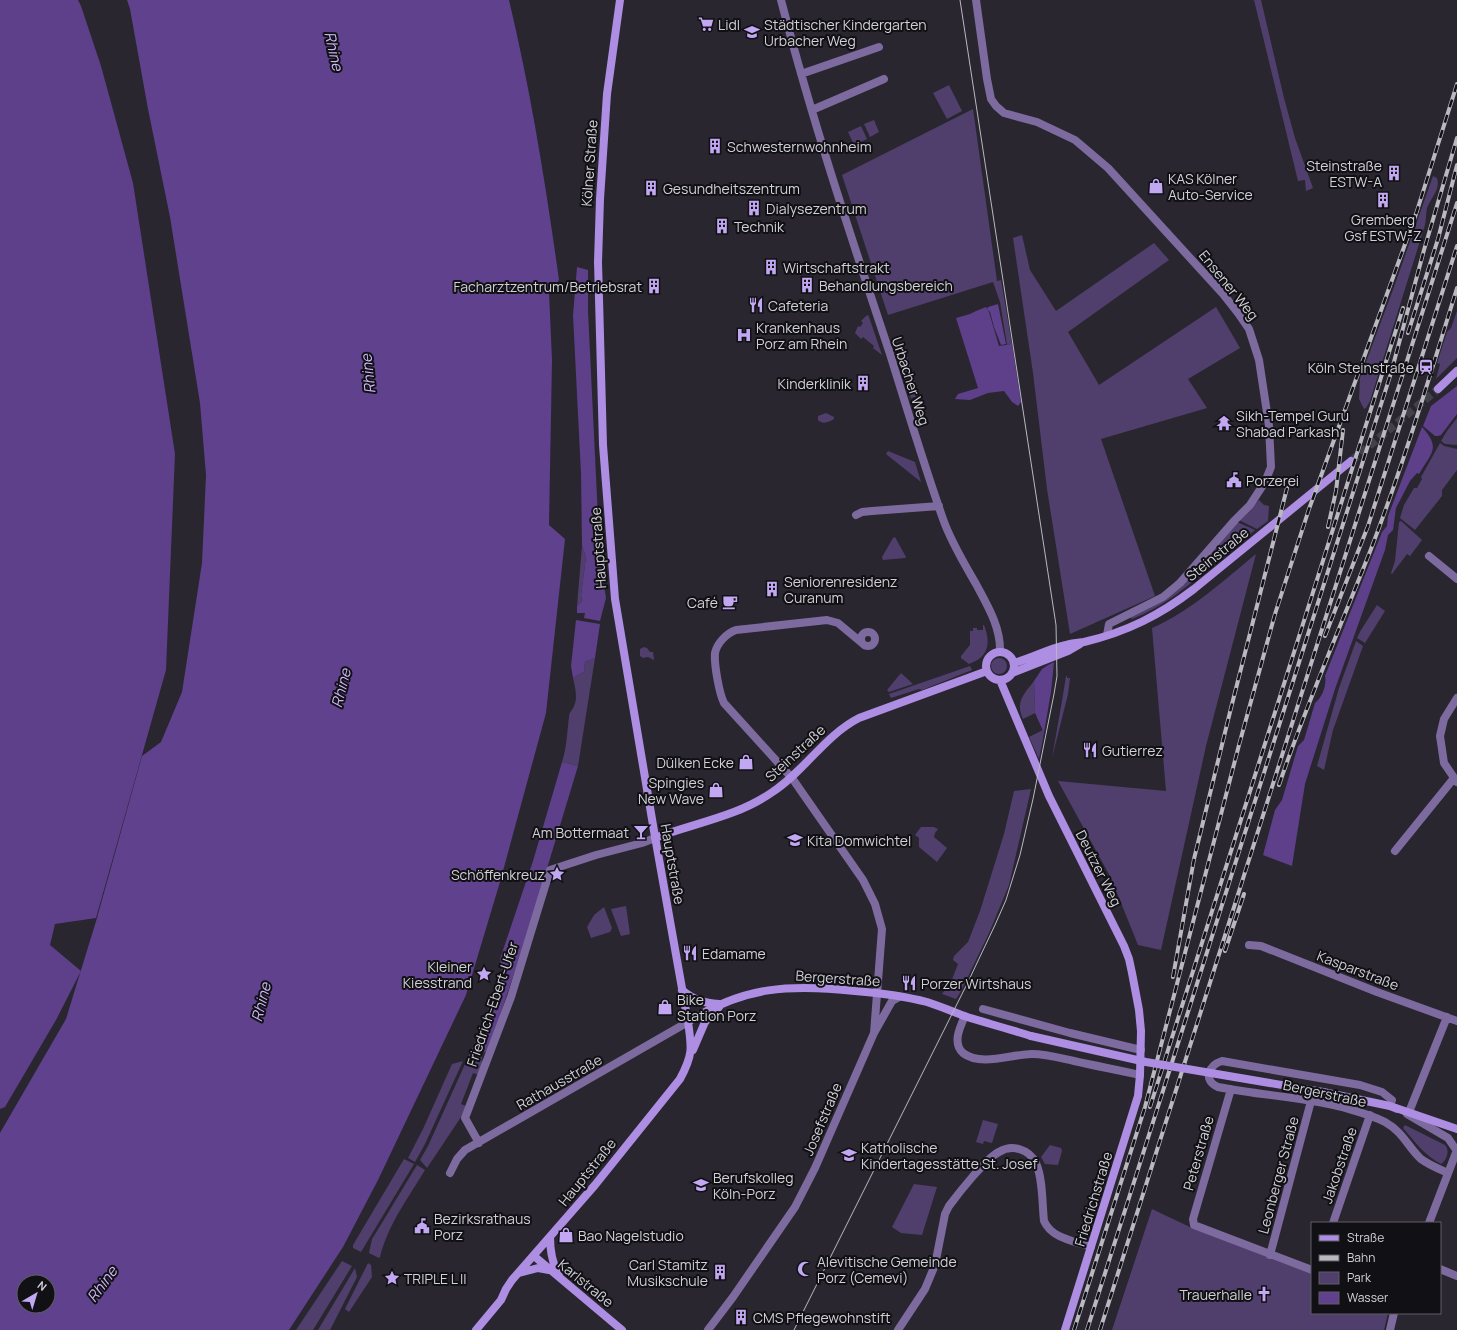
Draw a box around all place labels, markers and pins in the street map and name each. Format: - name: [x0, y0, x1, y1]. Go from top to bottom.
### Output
- supermarket icon: Lidl: [697, 15, 715, 33]
- place label: Lidl: [718, 15, 740, 34]
- place label: Städtischer Kindergarten Urbacher Weg: [764, 15, 926, 50]
- school or university icon: Städtischer Kindergarten Urbacher Weg: [743, 23, 761, 41]
- building icon: Schwesternwohnheim: [706, 137, 724, 155]
- place label: Schwesternwohnheim: [727, 137, 872, 156]
- place label: Steinstraße ESTW-A: [1306, 156, 1382, 191]
- building icon: Steinstraße ESTW-A: [1385, 164, 1403, 182]
- place label: KAS Kölner Auto-Service: [1168, 169, 1253, 204]
- shop icon: KAS Kölner Auto-Service: [1147, 177, 1165, 195]
- building icon: Gesundheitszentrum: [642, 179, 660, 197]
- place label: Gesundheitszentrum: [663, 179, 800, 198]
- building icon: Gremberg Gsf ESTW-Z: [1374, 191, 1392, 209]
- building icon: Dialysezentrum: [745, 199, 763, 217]
- place label: Dialysezentrum: [766, 199, 867, 218]
- place label: Gremberg Gsf ESTW-Z: [1344, 210, 1422, 245]
- building icon: Technik: [713, 217, 731, 235]
- place label: Technik: [734, 217, 785, 236]
- building icon: Wirtschaftstrakt: [762, 258, 780, 276]
- place label: Wirtschaftstrakt: [783, 258, 890, 277]
- building icon: Behandlungsbereich: [798, 276, 816, 294]
- place label: Behandlungsbereich: [819, 276, 953, 295]
- place label: Facharztzentrum/Betriebsrat: [454, 277, 642, 296]
- building icon: Facharztzentrum/Betriebsrat: [645, 277, 663, 295]
- restaurant icon: Cafeteria: [747, 296, 765, 314]
- place label: Cafeteria: [768, 296, 828, 315]
- place label: Krankenhaus Porz am Rhein: [756, 318, 847, 353]
- hospital icon: Krankenhaus Porz am Rhein: [735, 326, 753, 344]
- place label: Köln Steinstraße: [1308, 358, 1414, 377]
- station icon: Köln Steinstraße: [1417, 358, 1435, 376]
- place label: Kinderklinik: [778, 374, 852, 393]
- building icon: Kinderklinik: [854, 374, 872, 392]
- place label: Sikh-Tempel Guru Shabad Parkash: [1236, 406, 1349, 441]
- temple icon: Sikh-Tempel Guru Shabad Parkash: [1215, 414, 1233, 432]
- public building icon: Porzerei: [1225, 471, 1243, 489]
- place label: Porzerei: [1246, 471, 1299, 490]
- place label: Seniorenresidenz Curanum: [784, 572, 897, 607]
- building icon: Seniorenresidenz Curanum: [763, 580, 781, 598]
- place label: Café: [687, 593, 718, 612]
- cafe icon: Café: [721, 593, 739, 611]
- restaurant icon: Gutierrez: [1081, 741, 1099, 759]
- place label: Gutierrez: [1102, 741, 1163, 760]
- place label: Dülken Ecke: [656, 753, 734, 772]
- shop icon: Dülken Ecke: [737, 753, 755, 771]
- place label: Spingies New Wave: [638, 773, 704, 808]
- shop icon: Spingies New Wave: [707, 781, 725, 799]
- place label: Am Bottermaat: [532, 823, 629, 842]
- bar icon: Am Bottermaat: [632, 823, 650, 841]
- school or university icon: Kita Domwichtel: [786, 831, 804, 849]
- place label: Kita Domwichtel: [807, 831, 911, 850]
- place label: Schöffenkreuz: [451, 865, 545, 884]
- place icon: Schöffenkreuz: [548, 865, 566, 883]
- restaurant icon: Edamame: [681, 944, 699, 962]
- place label: Edamame: [702, 944, 766, 963]
- place label: Kleiner Kiesstrand: [403, 957, 472, 992]
- place icon: Kleiner Kiesstrand: [475, 965, 493, 983]
- restaurant icon: Porzer Wirtshaus: [900, 974, 918, 992]
- place label: Porzer Wirtshaus: [921, 974, 1031, 993]
- place label: Bike Station Porz: [677, 990, 756, 1025]
- shop icon: Bike Station Porz: [656, 998, 674, 1016]
- place label: Katholische Kindertagesstätte St. Josef: [861, 1138, 1037, 1173]
- school or university icon: Katholische Kindertagesstätte St. Josef: [840, 1146, 858, 1164]
- place label: Berufskolleg Köln-Porz: [713, 1168, 794, 1203]
- school or university icon: Berufskolleg Köln-Porz: [692, 1176, 710, 1194]
- place label: Bezirksrathaus Porz: [434, 1209, 531, 1244]
- public building icon: Bezirksrathaus Porz: [413, 1217, 431, 1235]
- shop icon: Bao Nagelstudio: [557, 1226, 575, 1244]
- place label: Bao Nagelstudio: [578, 1226, 684, 1245]
- place label: Alevitische Gemeinde Porz (Cemevi): [817, 1252, 957, 1287]
- place label: Carl Stamitz Musikschule: [627, 1255, 708, 1290]
- mosque icon: Alevitische Gemeinde Porz (Cemevi): [796, 1260, 814, 1278]
- building icon: Carl Stamitz Musikschule: [711, 1263, 729, 1281]
- place icon: TRIPLE L II: [383, 1269, 401, 1287]
- place label: TRIPLE L II: [404, 1269, 467, 1288]
- place label: Trauerhalle: [1179, 1285, 1252, 1304]
- church icon: Trauerhalle: [1255, 1285, 1273, 1303]
- building icon: CMS Pflegewohnstift: [732, 1308, 750, 1326]
- place label: CMS Pflegewohnstift: [753, 1308, 891, 1327]

